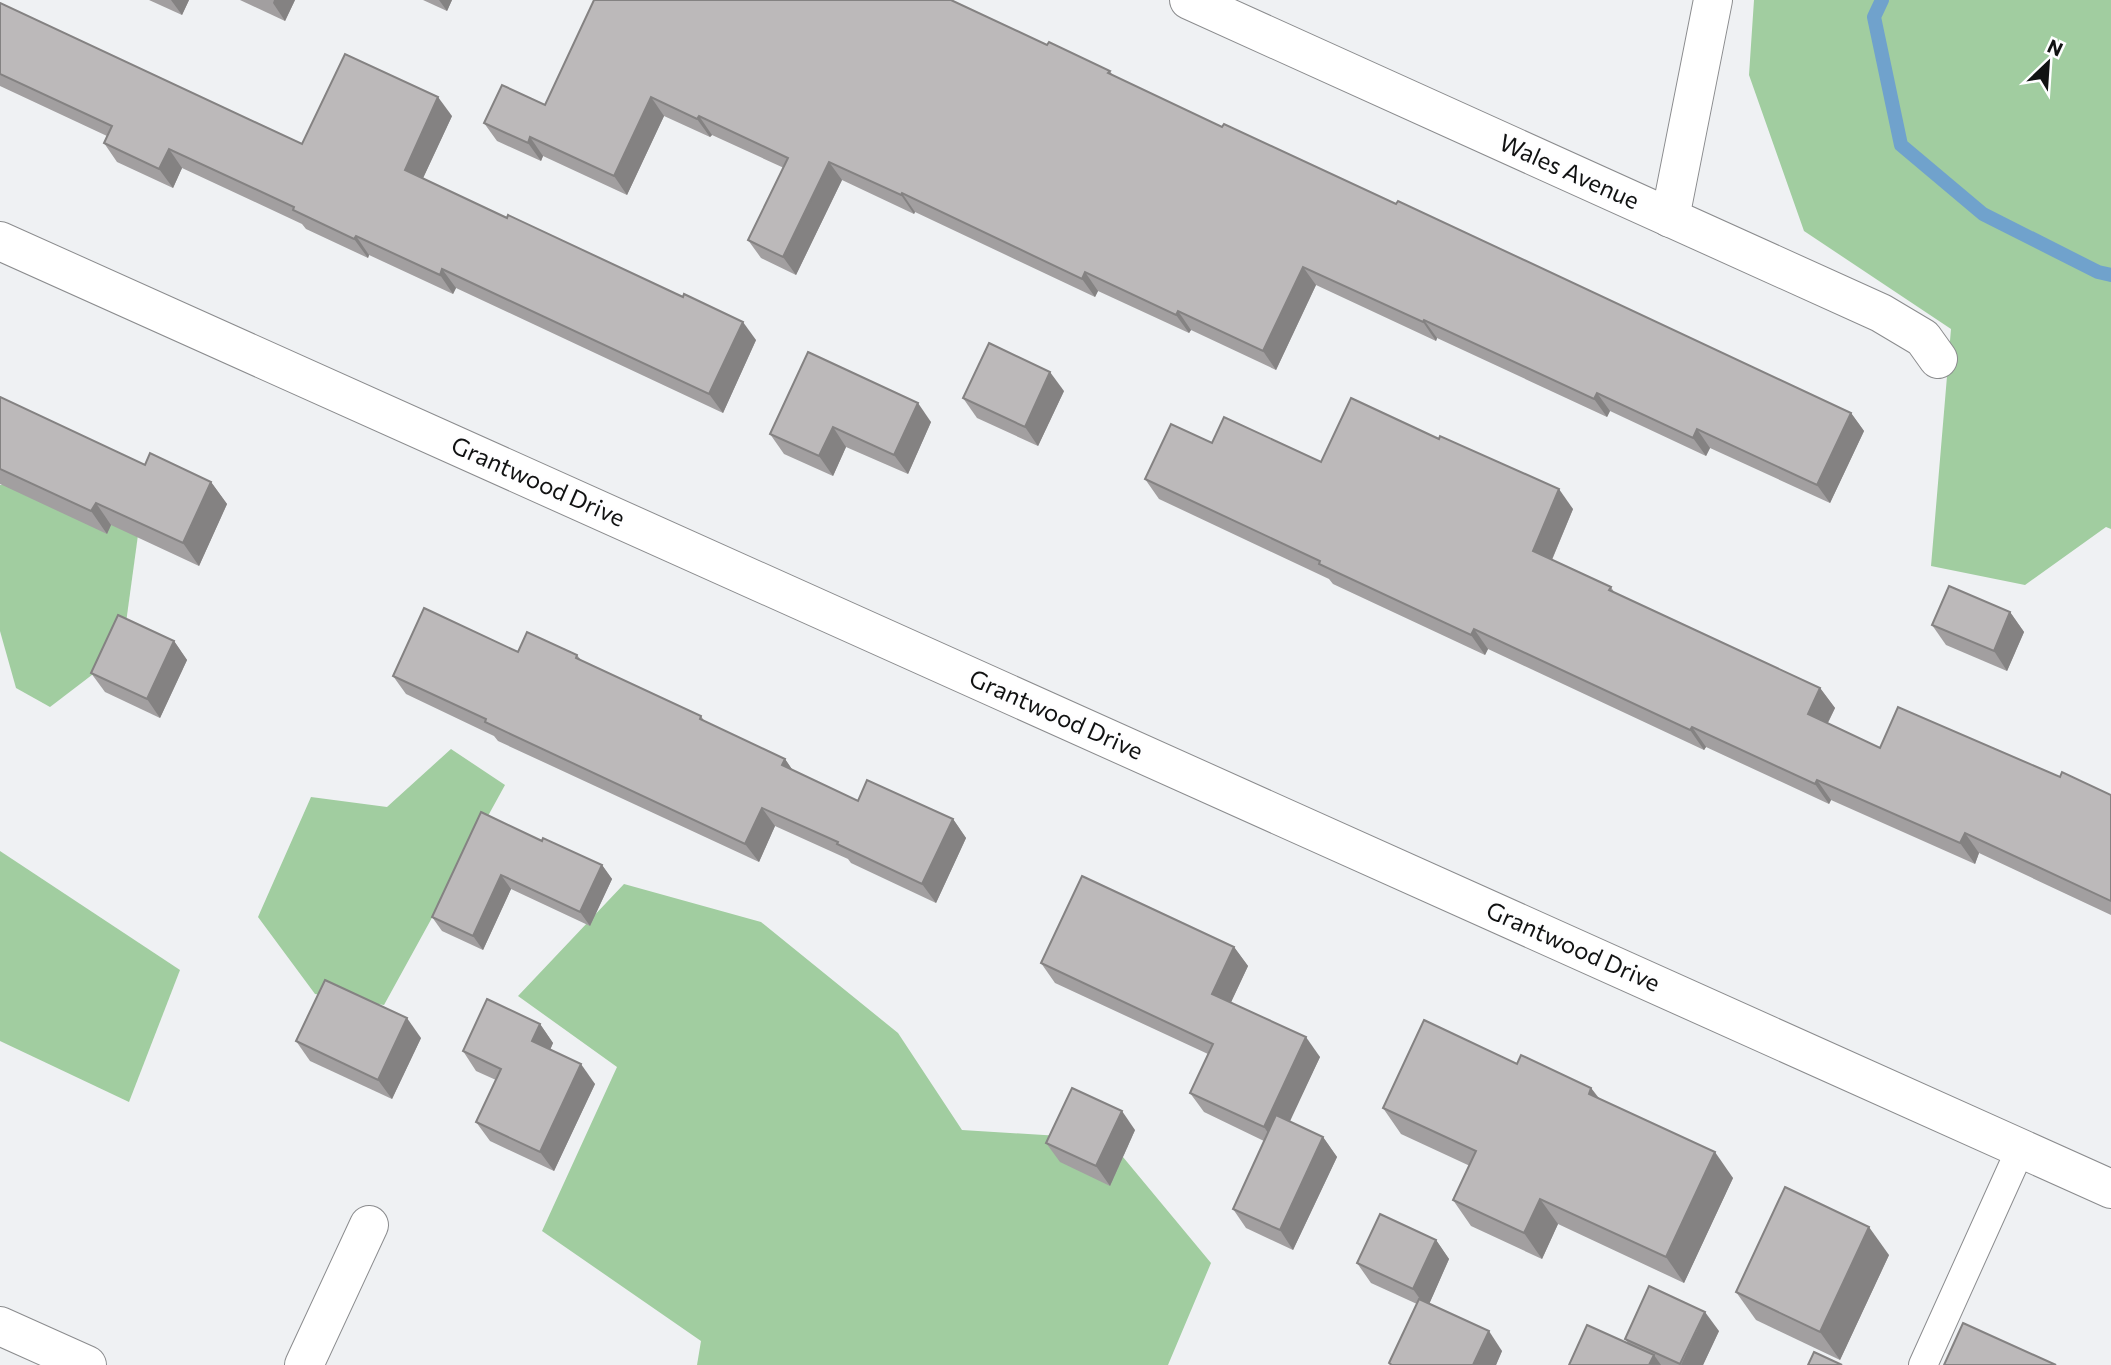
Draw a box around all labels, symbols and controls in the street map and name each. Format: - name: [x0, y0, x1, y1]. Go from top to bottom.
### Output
- north arrow: [2013, 28, 2083, 98]
- text: N: [2044, 34, 2067, 61]
- street label: Wales Avenue: [1495, 127, 1644, 214]
- street label: Grantwood Drive: [447, 429, 630, 532]
- street label: Grantwood Drive: [965, 662, 1148, 765]
- street label: Grantwood Drive: [1482, 894, 1665, 997]

